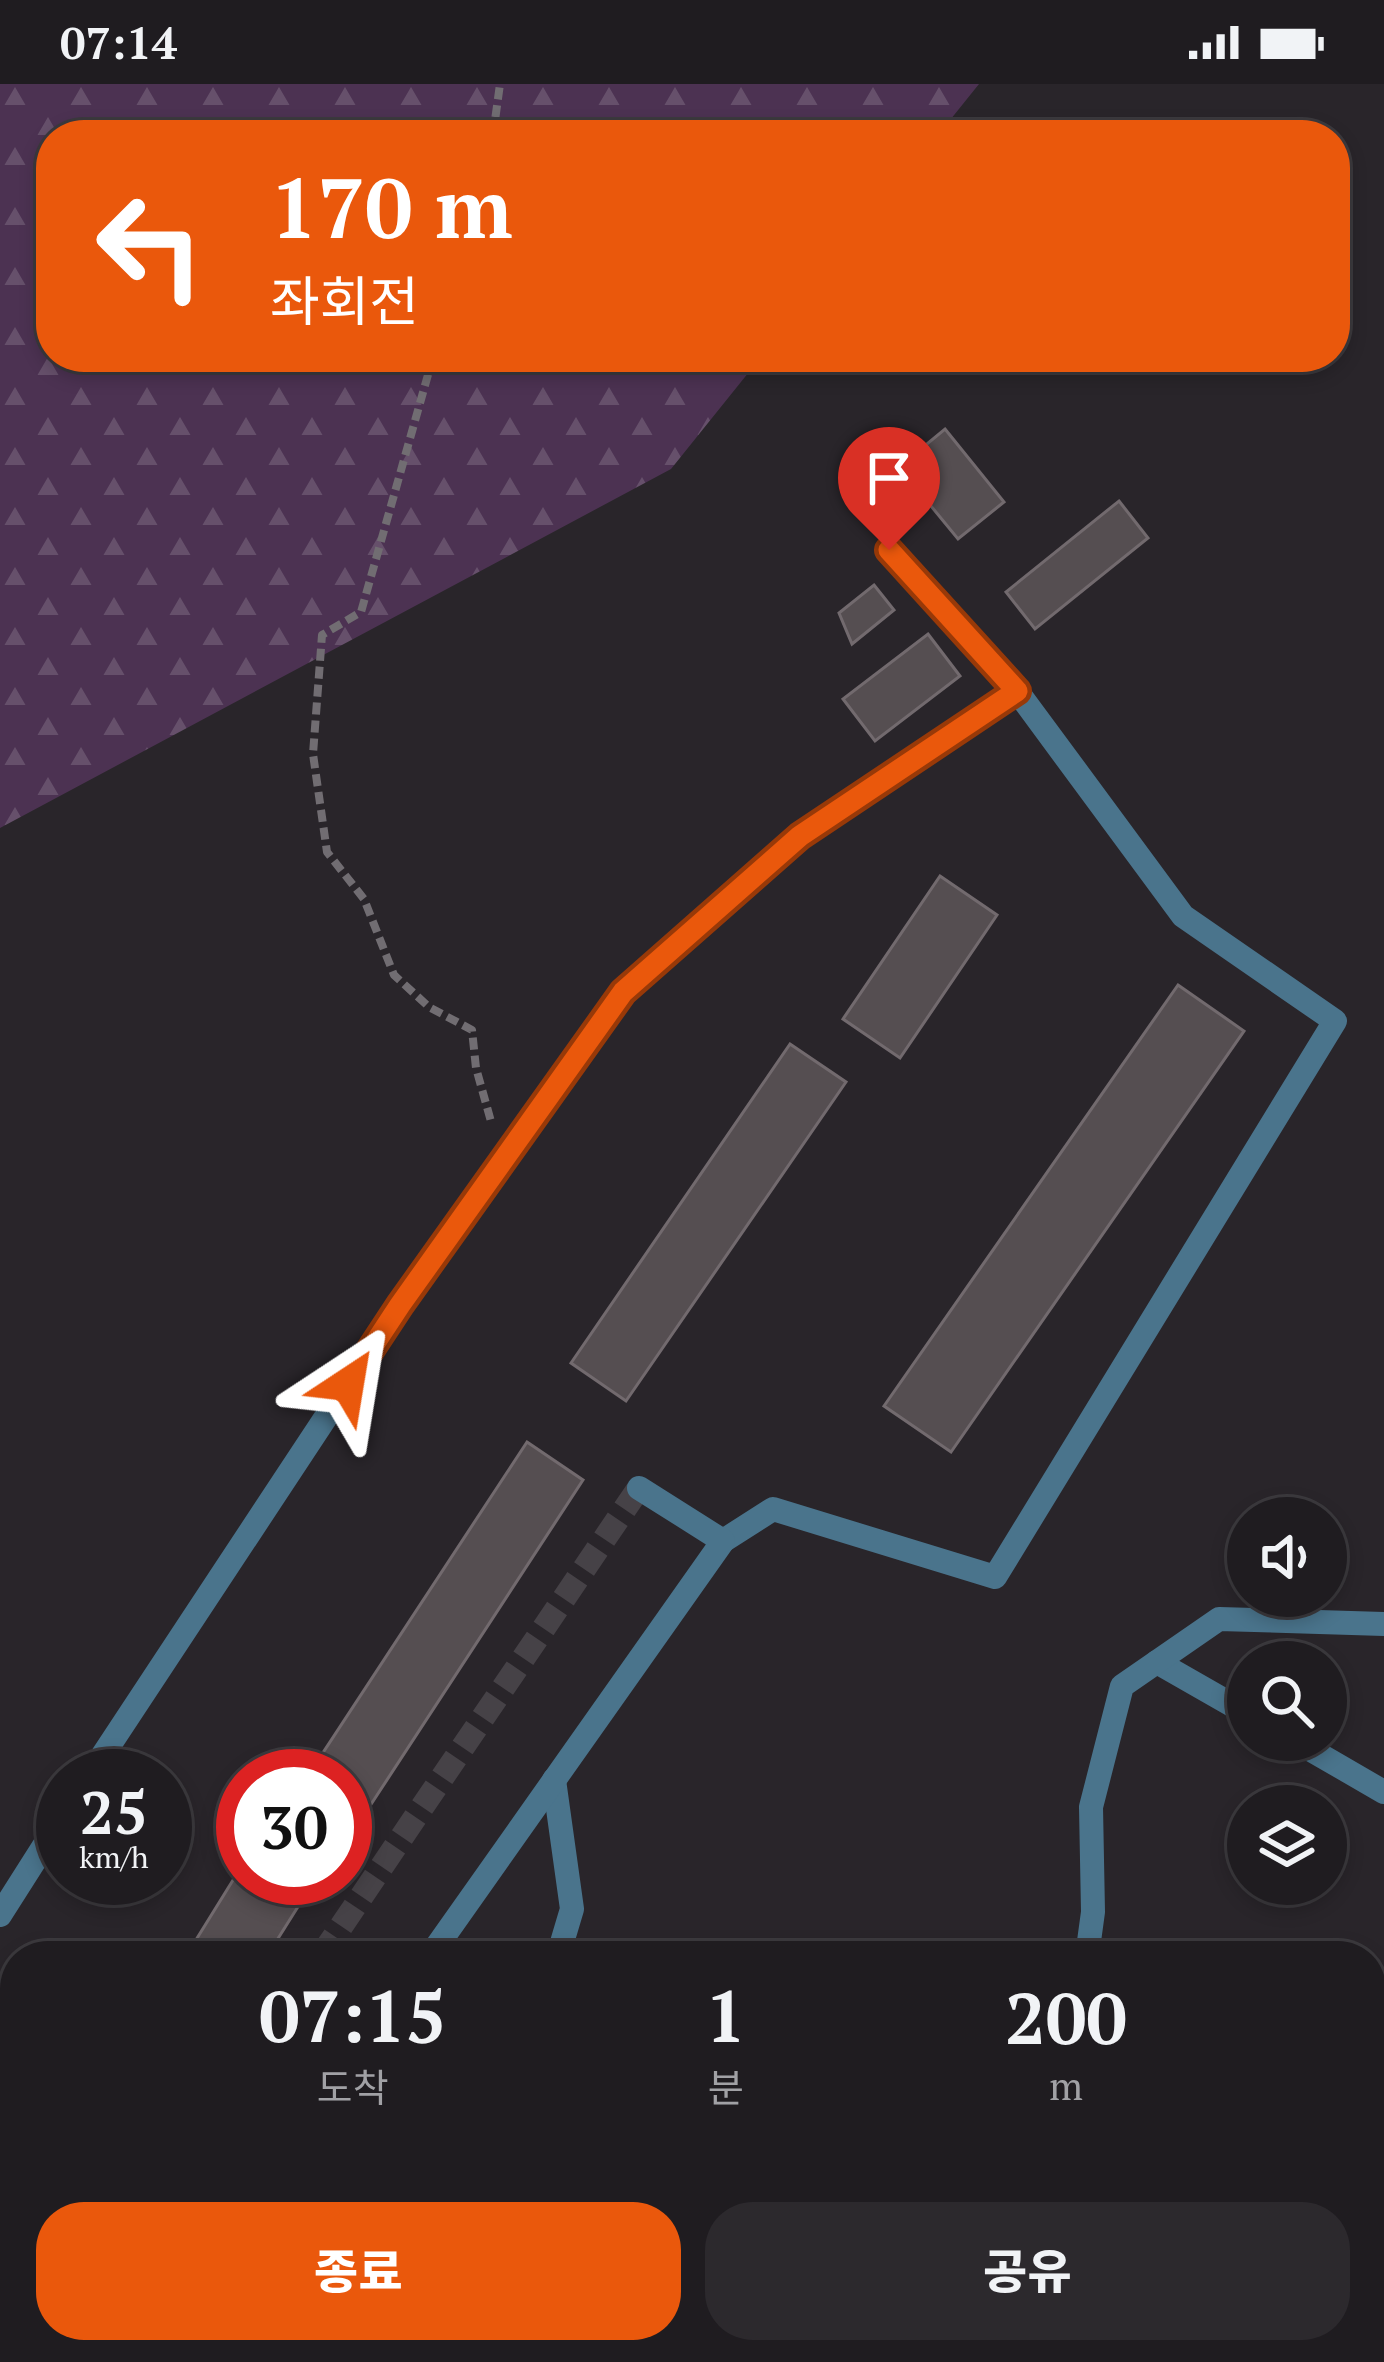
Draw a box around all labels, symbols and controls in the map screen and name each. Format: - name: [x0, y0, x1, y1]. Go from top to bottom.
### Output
- text: 07:14: [60, 12, 177, 72]
- text: 170 m: [270, 151, 513, 262]
- icon: left: [72, 168, 228, 324]
- text: 좌회전: [270, 265, 419, 336]
- pin: [838, 427, 940, 550]
- icon: arrive: [856, 445, 922, 511]
- position arrow: [285, 1321, 411, 1447]
- map controls: [1227, 1497, 1347, 1905]
- button: sound: [1227, 1497, 1347, 1617]
- button: search: [1227, 1641, 1347, 1761]
- speed limit sign: 30: [216, 1749, 372, 1905]
- text: 25: [80, 1772, 148, 1851]
- button: layers: [1227, 1785, 1347, 1905]
- text: km/h: [79, 1837, 149, 1877]
- text: 07:15: [259, 1967, 446, 2063]
- text: 1: [705, 1967, 746, 2063]
- text: 200: [1005, 1969, 1127, 2065]
- text: m: [1049, 2059, 1083, 2111]
- text: 도착: [317, 2061, 389, 2113]
- text: 분: [708, 2061, 744, 2113]
- button: 종료: [36, 2202, 681, 2340]
- button: 공유: [705, 2202, 1350, 2340]

